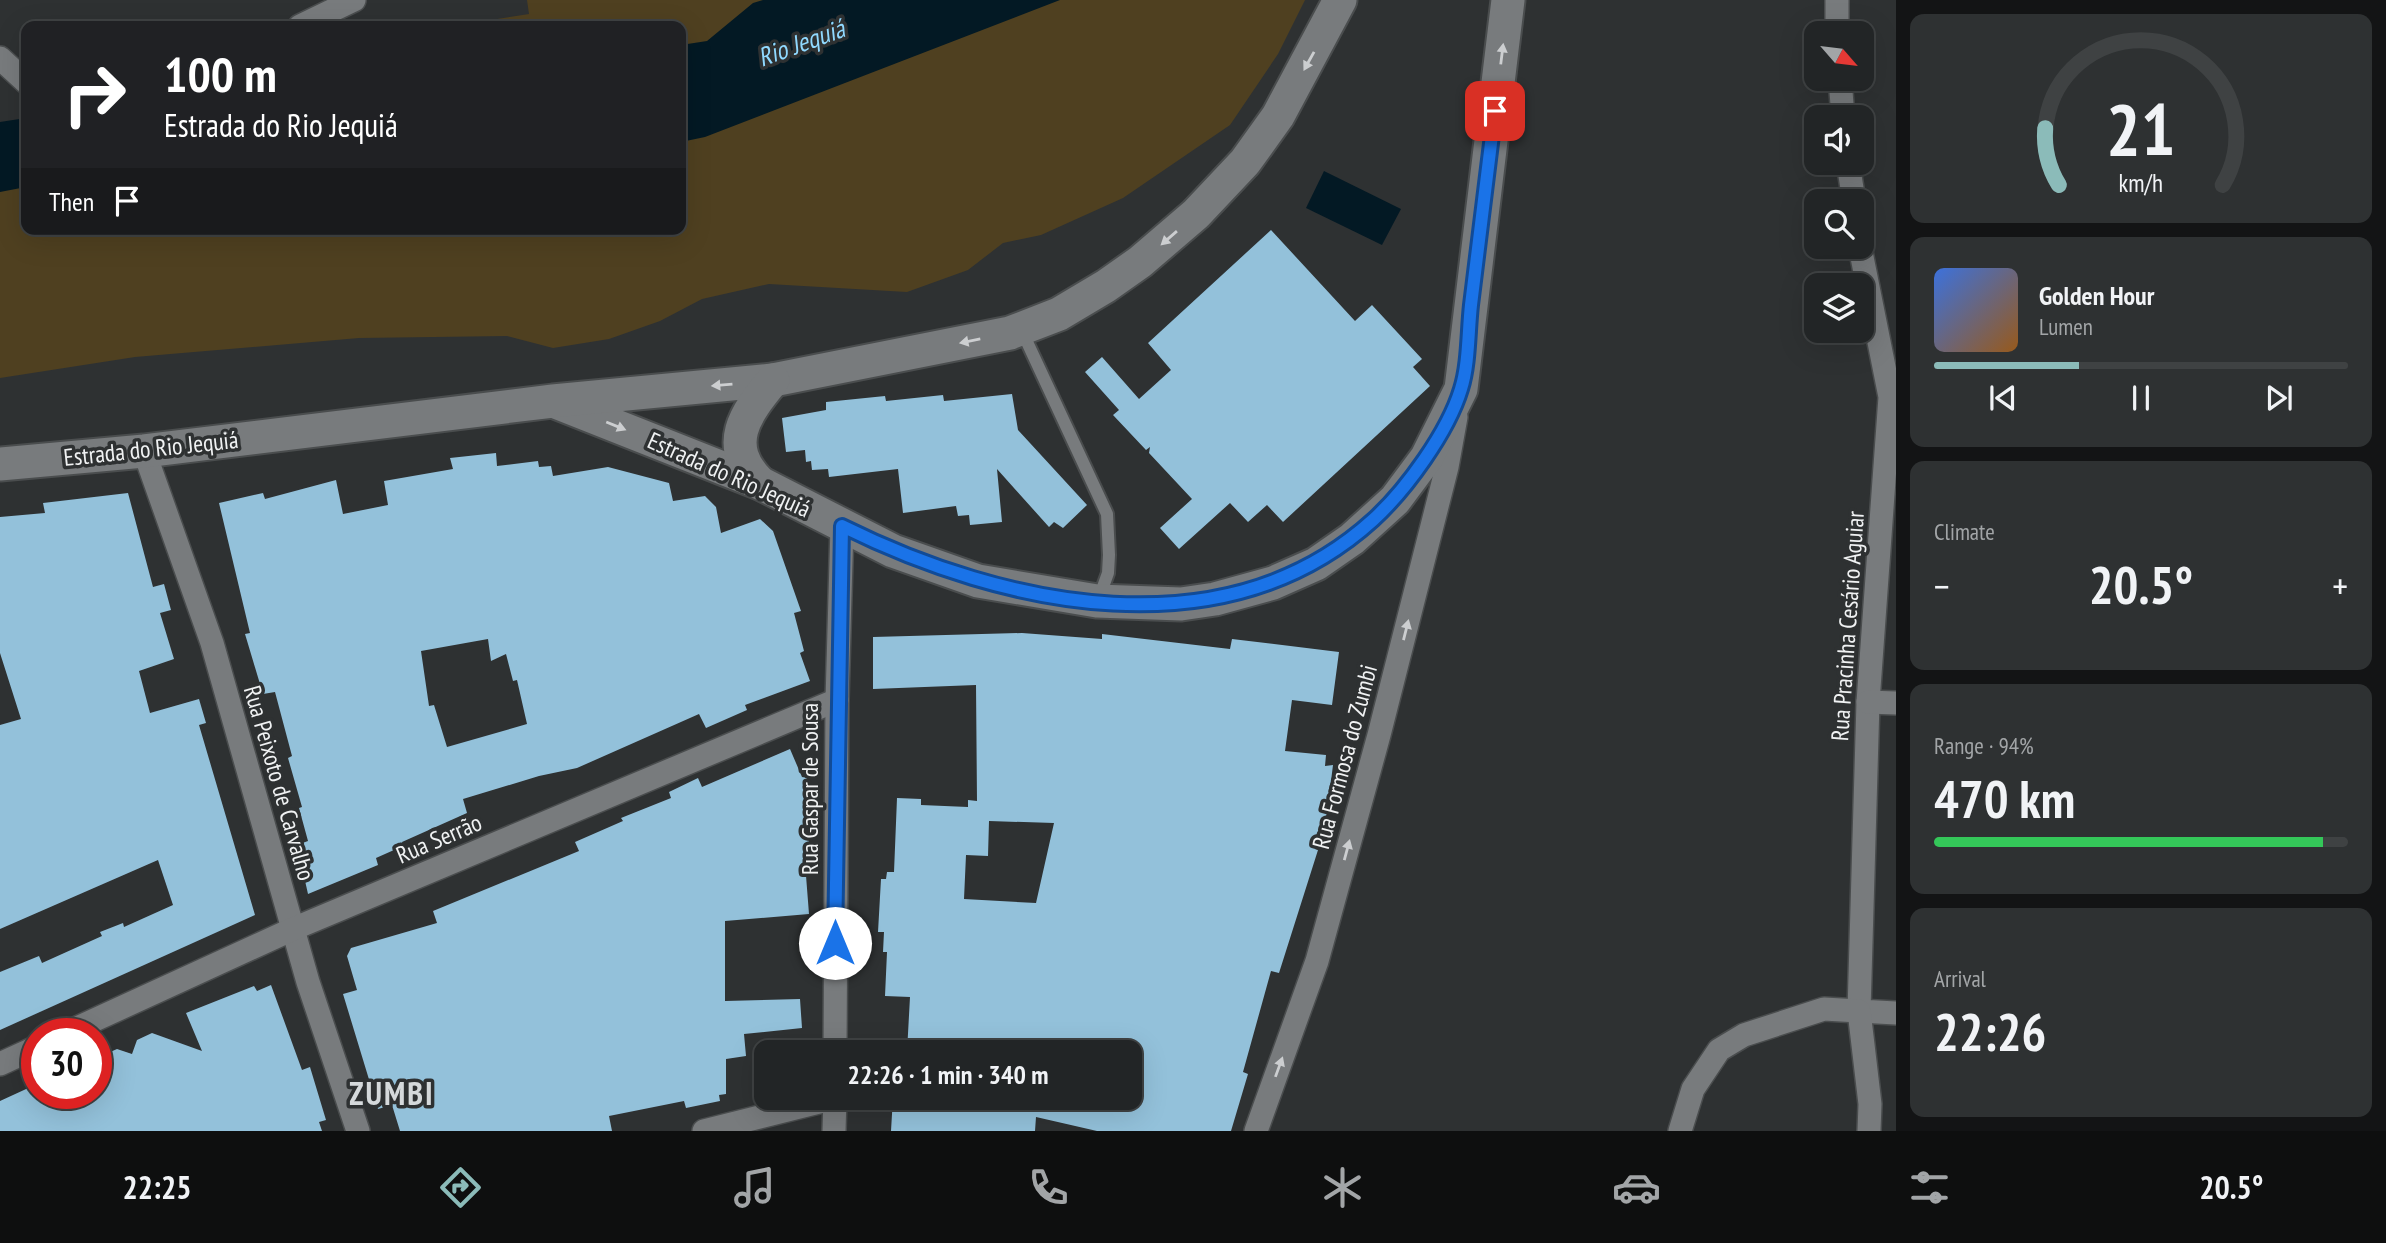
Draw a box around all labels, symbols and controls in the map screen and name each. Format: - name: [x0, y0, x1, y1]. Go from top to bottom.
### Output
- water label: Rio Jequiá: [753, 11, 850, 73]
- north arrow: [1804, 21, 1874, 91]
- map controls: [1804, 21, 1874, 343]
- text: 100 m: [164, 42, 277, 106]
- one-way arrow: [1496, 43, 1507, 65]
- icon: right: [49, 49, 140, 140]
- one-way arrow: [1303, 51, 1315, 70]
- pin: [1465, 81, 1525, 141]
- text: 21: [2106, 81, 2176, 175]
- icon: arrive: [1476, 92, 1514, 130]
- text: Estrada do Rio Jequiá: [164, 104, 398, 146]
- button: sound: [1804, 105, 1874, 175]
- text: km/h: [2119, 167, 2163, 199]
- icon: arrive: [108, 182, 146, 220]
- text: Then: [49, 185, 94, 218]
- button: search: [1804, 189, 1874, 259]
- one-way arrow: [1160, 230, 1177, 245]
- button: layers: [1804, 273, 1874, 343]
- text: Golden Hour: [2039, 279, 2154, 312]
- text: Lumen: [2039, 312, 2093, 341]
- one-way arrow: [959, 336, 981, 347]
- icon: previous: [1984, 379, 2022, 417]
- icon: pause: [2122, 379, 2160, 417]
- icon: next: [2260, 379, 2298, 417]
- one-way arrow: [711, 380, 733, 391]
- one-way arrow: [606, 421, 627, 432]
- street label: Estrada do Rio Jequiá: [62, 424, 240, 473]
- street label: Estrada do Rio Jequiá: [643, 425, 816, 524]
- street label: Rua Pracinha Cesário Aguiar: [1824, 510, 1871, 742]
- text: Climate: [1934, 517, 1995, 546]
- text: 20.5°: [2089, 551, 2193, 618]
- text: −: [1934, 561, 1950, 610]
- text: +: [2332, 561, 2348, 610]
- one-way arrow: [1401, 619, 1412, 641]
- street label: Rua Formosa do Zumbi: [1305, 661, 1384, 852]
- street label: Rua Peixoto de Carvalho: [237, 682, 322, 884]
- street label: Rua Gaspar de Sousa: [794, 703, 825, 875]
- text: Range · 94%: [1934, 731, 2034, 760]
- text: 470 km: [1934, 765, 2075, 832]
- street label: Rua Serrão: [391, 807, 486, 870]
- one-way arrow: [1343, 839, 1353, 860]
- position arrow: [798, 906, 872, 980]
- text: Arrival: [1934, 964, 1986, 993]
- text: 22:26: [1934, 998, 2046, 1065]
- speed limit sign: 30: [21, 1018, 112, 1109]
- one-way arrow: [1274, 1056, 1285, 1077]
- text: 22:26 · 1 min · 340 m: [848, 1058, 1048, 1091]
- district label: ZUMBI: [349, 1072, 435, 1114]
- icon: directions: [436, 1163, 485, 1212]
- icon: music: [730, 1163, 779, 1212]
- icon: phone: [1024, 1163, 1073, 1212]
- icon: climate: [1318, 1163, 1367, 1212]
- icon: car: [1612, 1163, 1661, 1212]
- icon: filters: [1905, 1163, 1954, 1212]
- text: 22:25: [122, 1166, 192, 1208]
- text: 20.5°: [2199, 1166, 2264, 1208]

